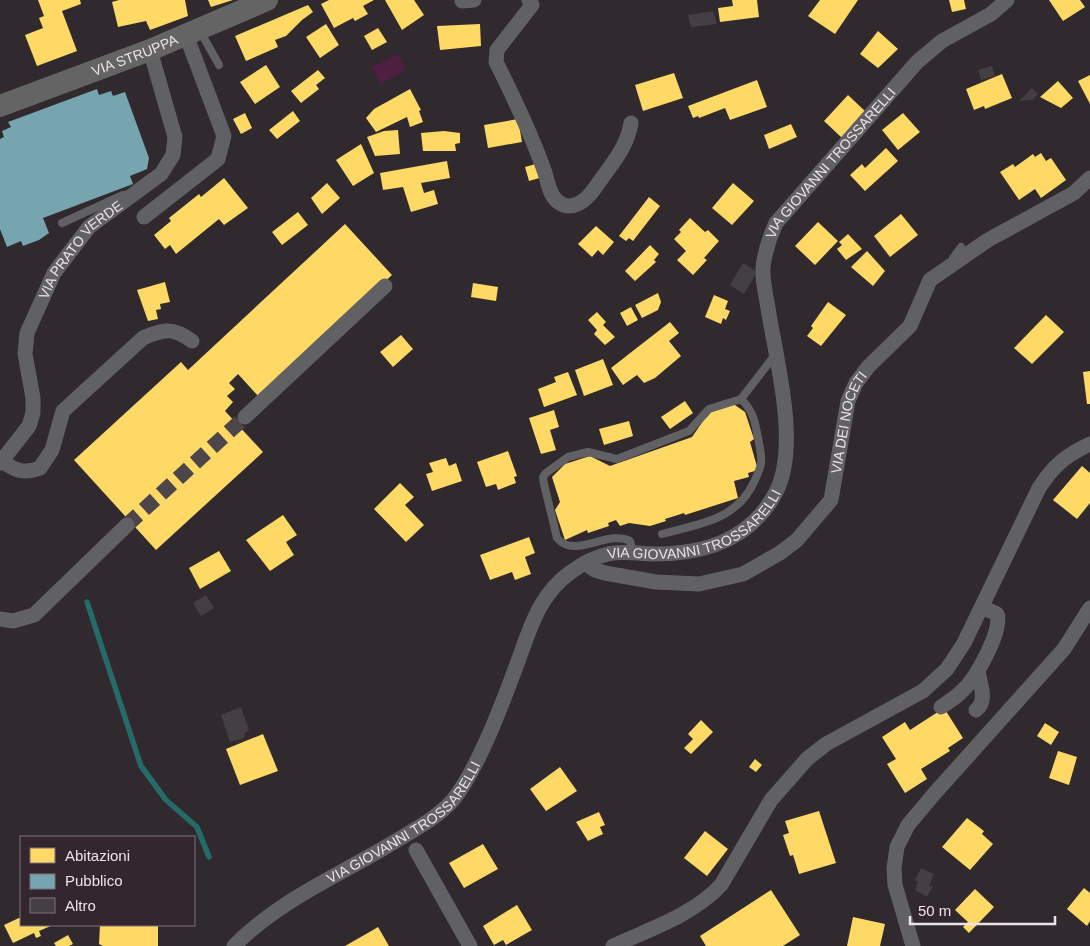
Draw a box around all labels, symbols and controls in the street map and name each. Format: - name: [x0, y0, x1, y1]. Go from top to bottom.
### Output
- street label: VIA STRUPPA: [90, 31, 181, 79]
- street label: VIA GIOVANNI TROSSARELLI: [762, 84, 899, 241]
- street label: VIA PRATO VERDE: [35, 197, 125, 302]
- street label: VIA DEI NOCETI: [828, 368, 870, 475]
- street label: VIA GIOVANNI TROSSARELLI: [606, 487, 784, 562]
- street label: VIA GIOVANNI TROSSARELLI: [324, 759, 483, 886]
- legend: [20, 836, 195, 926]
- text: Abitazioni: [65, 847, 130, 864]
- text: Pubblico: [65, 872, 123, 889]
- scale bar: [910, 894, 1055, 926]
- text: Altro: [65, 897, 96, 914]
- text: 50 m: [918, 902, 951, 919]

